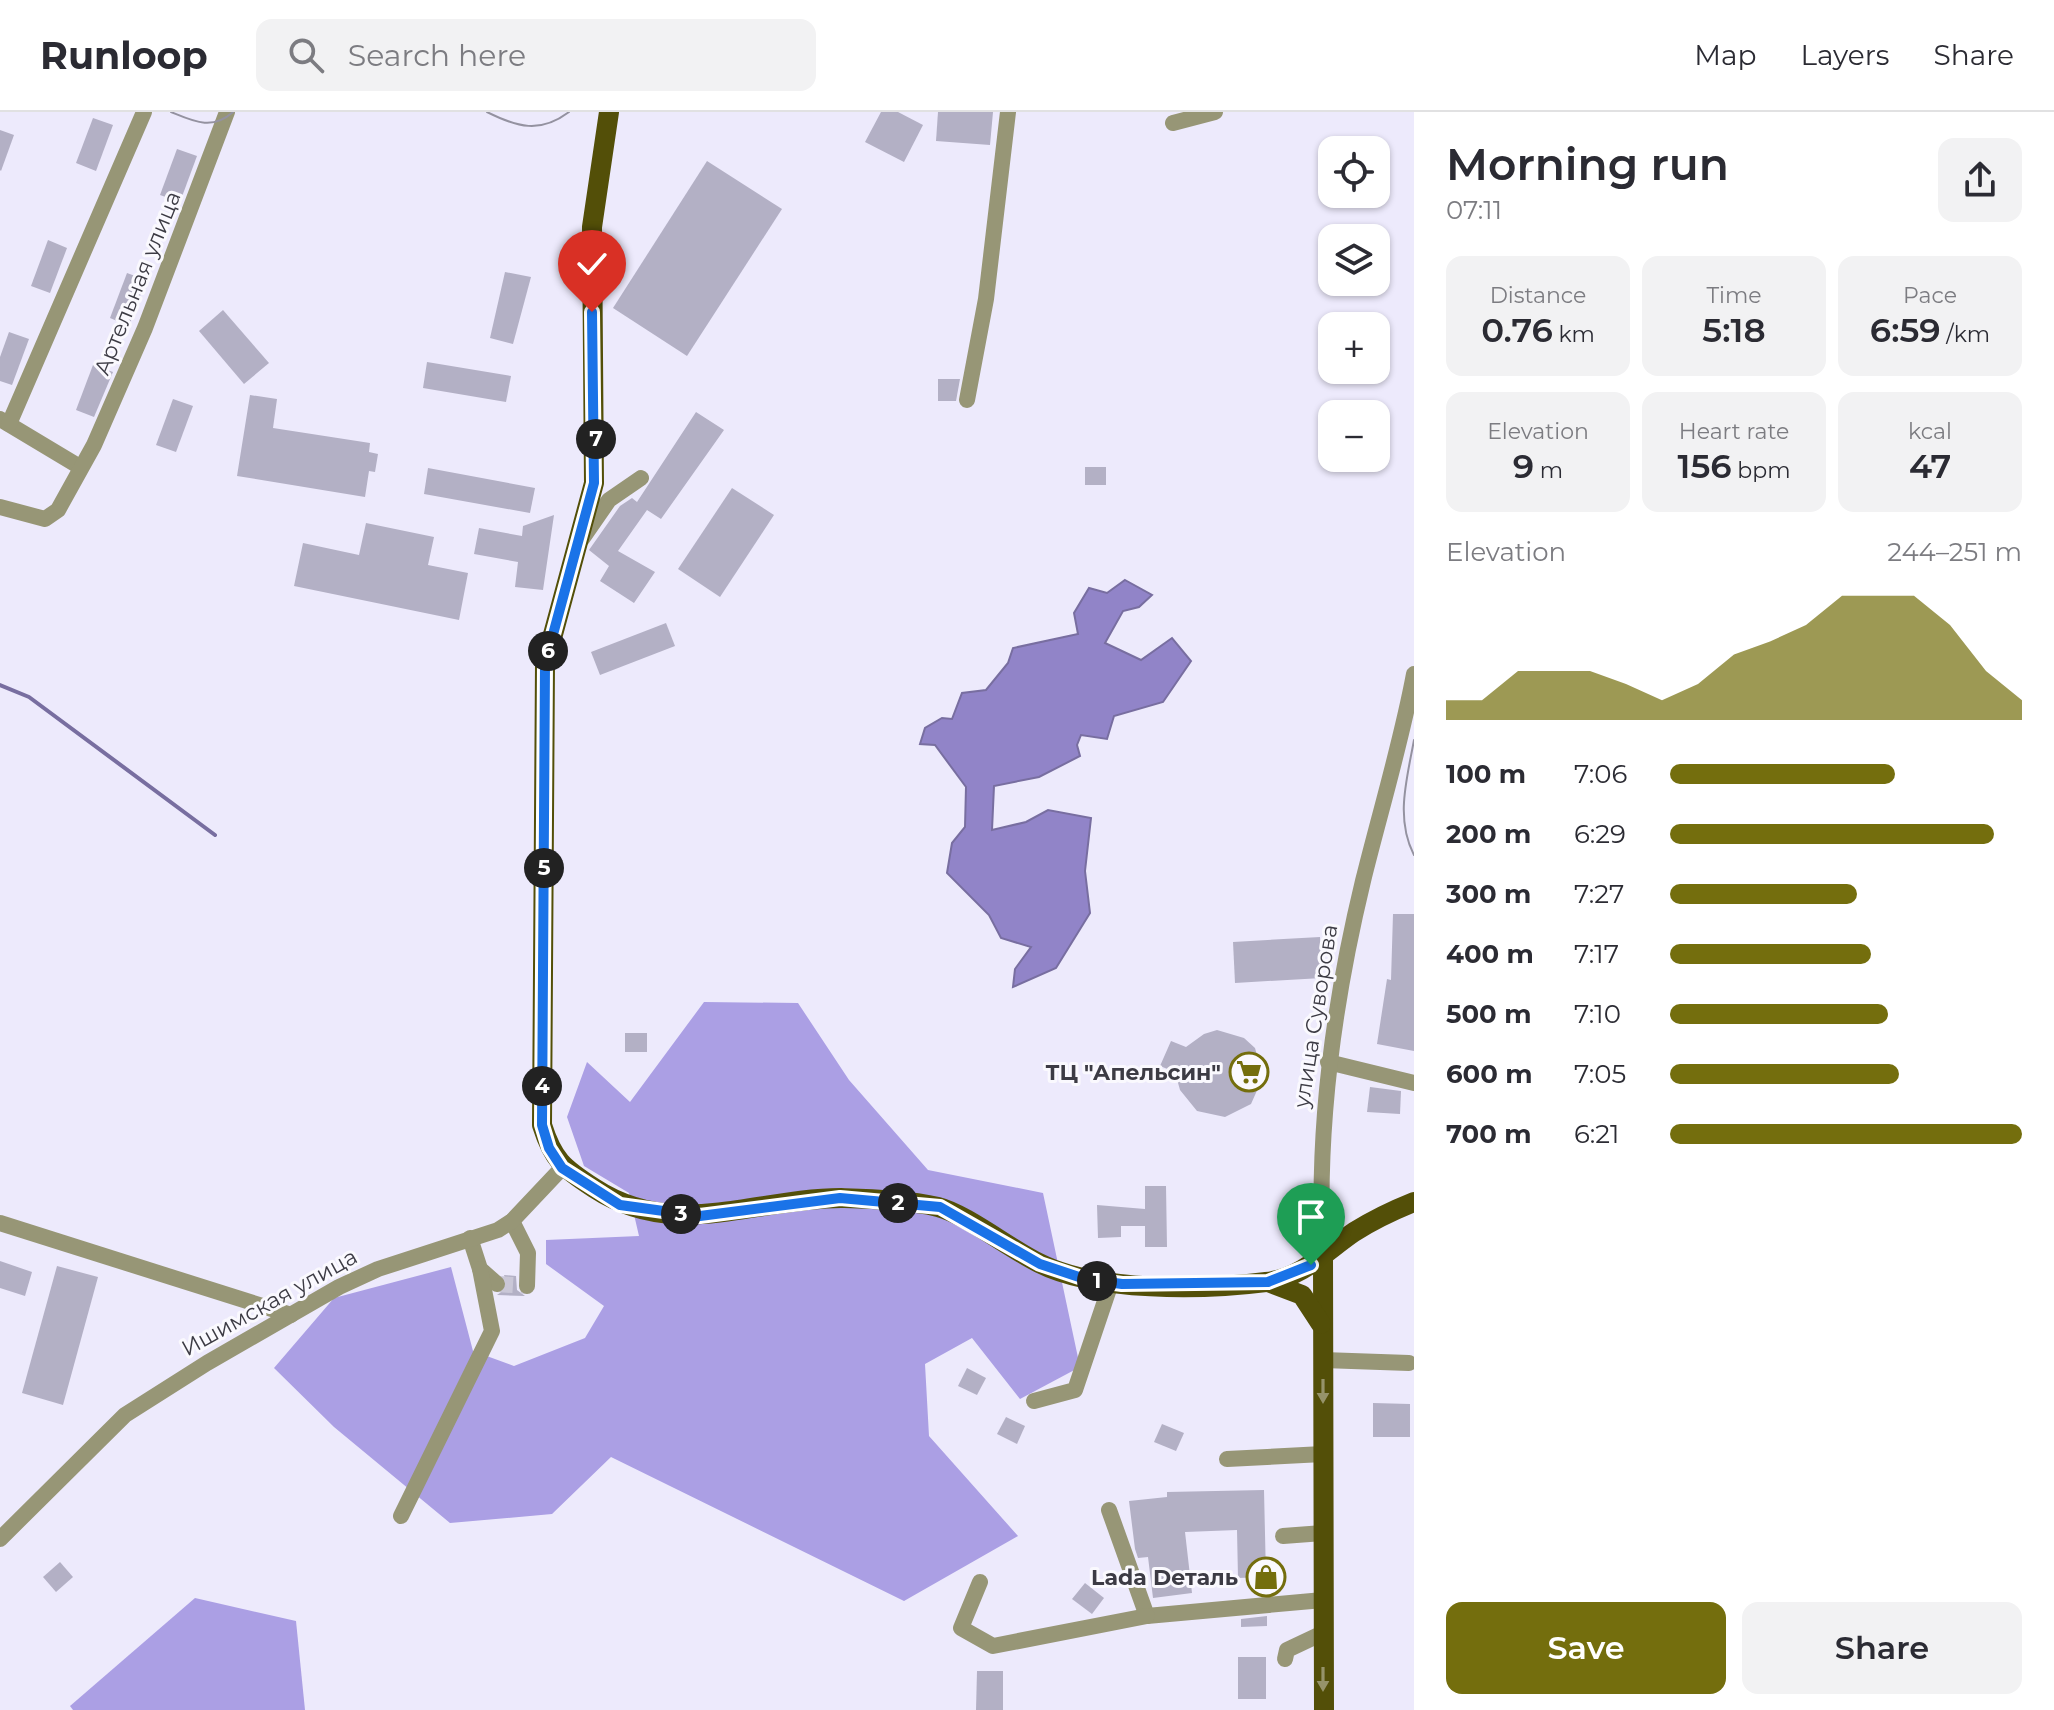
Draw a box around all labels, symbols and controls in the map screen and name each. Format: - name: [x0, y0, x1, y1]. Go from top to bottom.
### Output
- search box: [256, 19, 816, 91]
- text: Runloop: [40, 32, 208, 79]
- icon: search: [284, 33, 328, 77]
- text: Search here: [348, 37, 526, 74]
- text: Map: [1694, 38, 1757, 72]
- text: Layers: [1801, 38, 1890, 72]
- text: Share: [1934, 38, 2014, 72]
- map controls: [1318, 136, 1390, 472]
- button: locate: [1318, 136, 1390, 208]
- text: Morning run: [1446, 137, 1729, 191]
- button: share: [1938, 138, 2022, 222]
- street label: Артельная улица: [88, 187, 187, 379]
- text: 07:11: [1446, 194, 1502, 226]
- button: layers: [1318, 224, 1390, 296]
- pin: [558, 230, 626, 312]
- icon: check: [570, 242, 614, 286]
- text: Distance: [1490, 282, 1586, 309]
- text: Time: [1706, 282, 1762, 309]
- text: Pace: [1903, 282, 1957, 309]
- text: 0.76: [1481, 309, 1553, 351]
- text: 5:18: [1702, 309, 1766, 351]
- text: 6:59: [1870, 309, 1941, 351]
- button: +: [1318, 312, 1390, 384]
- text: km: [1553, 321, 1595, 348]
- text: /km: [1941, 321, 1990, 348]
- button: −: [1318, 400, 1390, 472]
- text: Elevation: [1487, 418, 1589, 445]
- text: Heart rate: [1679, 418, 1789, 445]
- text: kcal: [1908, 418, 1952, 445]
- pin: 7: [576, 419, 616, 459]
- text: 7: [589, 425, 603, 452]
- text: 9: [1513, 445, 1534, 487]
- text: 156: [1677, 445, 1732, 487]
- text: 47: [1909, 445, 1951, 487]
- text: m: [1534, 457, 1563, 484]
- text: bpm: [1732, 457, 1791, 484]
- text: Elevation: [1446, 536, 1566, 568]
- text: 244–251 m: [1887, 536, 2022, 568]
- pin: 6: [528, 631, 568, 671]
- text: 6: [541, 637, 555, 664]
- text: 100 m: [1446, 758, 1526, 790]
- text: 7:06: [1574, 758, 1627, 790]
- text: 200 m: [1446, 818, 1531, 850]
- text: 6:29: [1574, 818, 1626, 850]
- pin: 5: [524, 848, 564, 888]
- text: 5: [537, 854, 551, 881]
- text: 300 m: [1446, 878, 1531, 910]
- text: 7:27: [1574, 878, 1624, 910]
- street label: улица Суворова: [1288, 923, 1343, 1111]
- text: 400 m: [1446, 938, 1534, 970]
- text: 7:17: [1574, 938, 1619, 970]
- text: 500 m: [1446, 998, 1531, 1030]
- text: 7:10: [1574, 998, 1621, 1030]
- supermarket icon: ТЦ "Апельсин": [1228, 1051, 1270, 1093]
- text: 600 m: [1446, 1058, 1533, 1090]
- text: 7:05: [1574, 1058, 1626, 1090]
- place label: ТЦ "Апельсин": [1045, 1059, 1221, 1086]
- pin: 4: [522, 1066, 562, 1106]
- text: 4: [534, 1072, 550, 1099]
- text: 700 m: [1446, 1118, 1532, 1150]
- text: 6:21: [1574, 1118, 1620, 1150]
- pin: 2: [878, 1183, 918, 1223]
- pin: [1277, 1183, 1345, 1265]
- text: 2: [892, 1189, 904, 1216]
- pin: 3: [661, 1194, 701, 1234]
- icon: arrive: [1289, 1195, 1333, 1239]
- text: 3: [674, 1200, 688, 1227]
- street label: Ишимская улица: [177, 1243, 362, 1362]
- pin: 1: [1077, 1261, 1117, 1301]
- text: 1: [1093, 1267, 1101, 1294]
- one-way arrow: [1317, 1379, 1329, 1404]
- shop icon: Lada Dеталь: [1245, 1556, 1287, 1598]
- place label: Lada Dеталь: [1091, 1564, 1238, 1591]
- button: Save: [1446, 1602, 1726, 1694]
- button: Share: [1742, 1602, 2022, 1694]
- one-way arrow: [1317, 1667, 1329, 1692]

